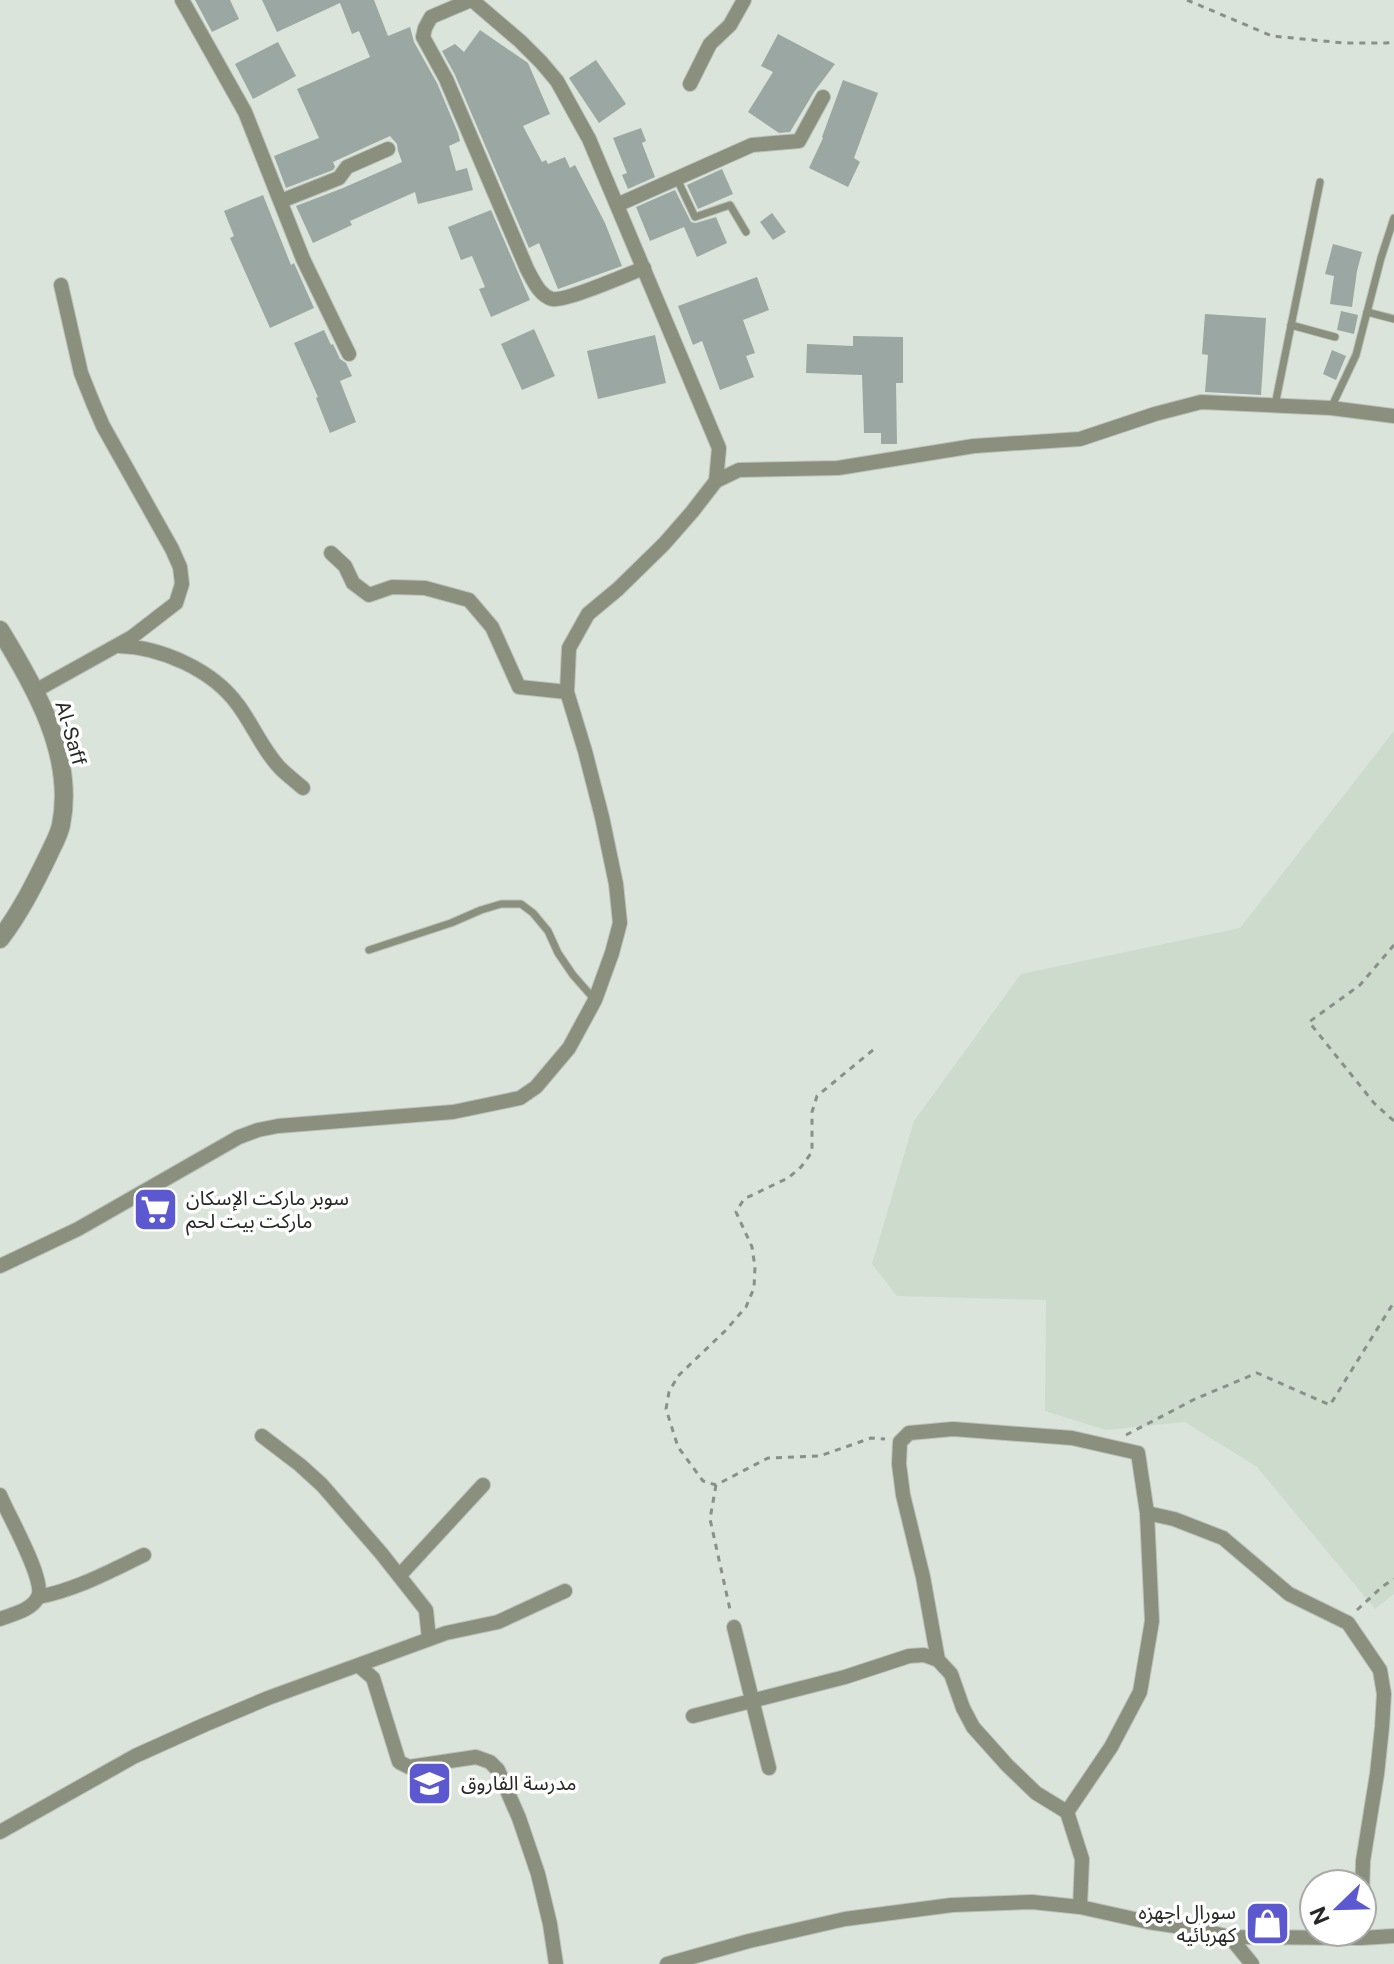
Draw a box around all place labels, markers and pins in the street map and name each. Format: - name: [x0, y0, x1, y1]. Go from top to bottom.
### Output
- supermarket icon: سوبر ماركت الإسكان ماركت بيت لحم: [131, 1186, 179, 1234]
- place label: سوبر ماركت الإسكان ماركت بيت لحم: [186, 1186, 349, 1236]
- school or university icon: مدرسة الفاروق: [406, 1759, 454, 1807]
- place label: مدرسة الفاروق: [461, 1771, 577, 1795]
- shop icon: سورال اجهزه كهربائيه: [1243, 1899, 1291, 1947]
- place label: سورال اجهزه كهربائيه: [1139, 1900, 1237, 1947]

